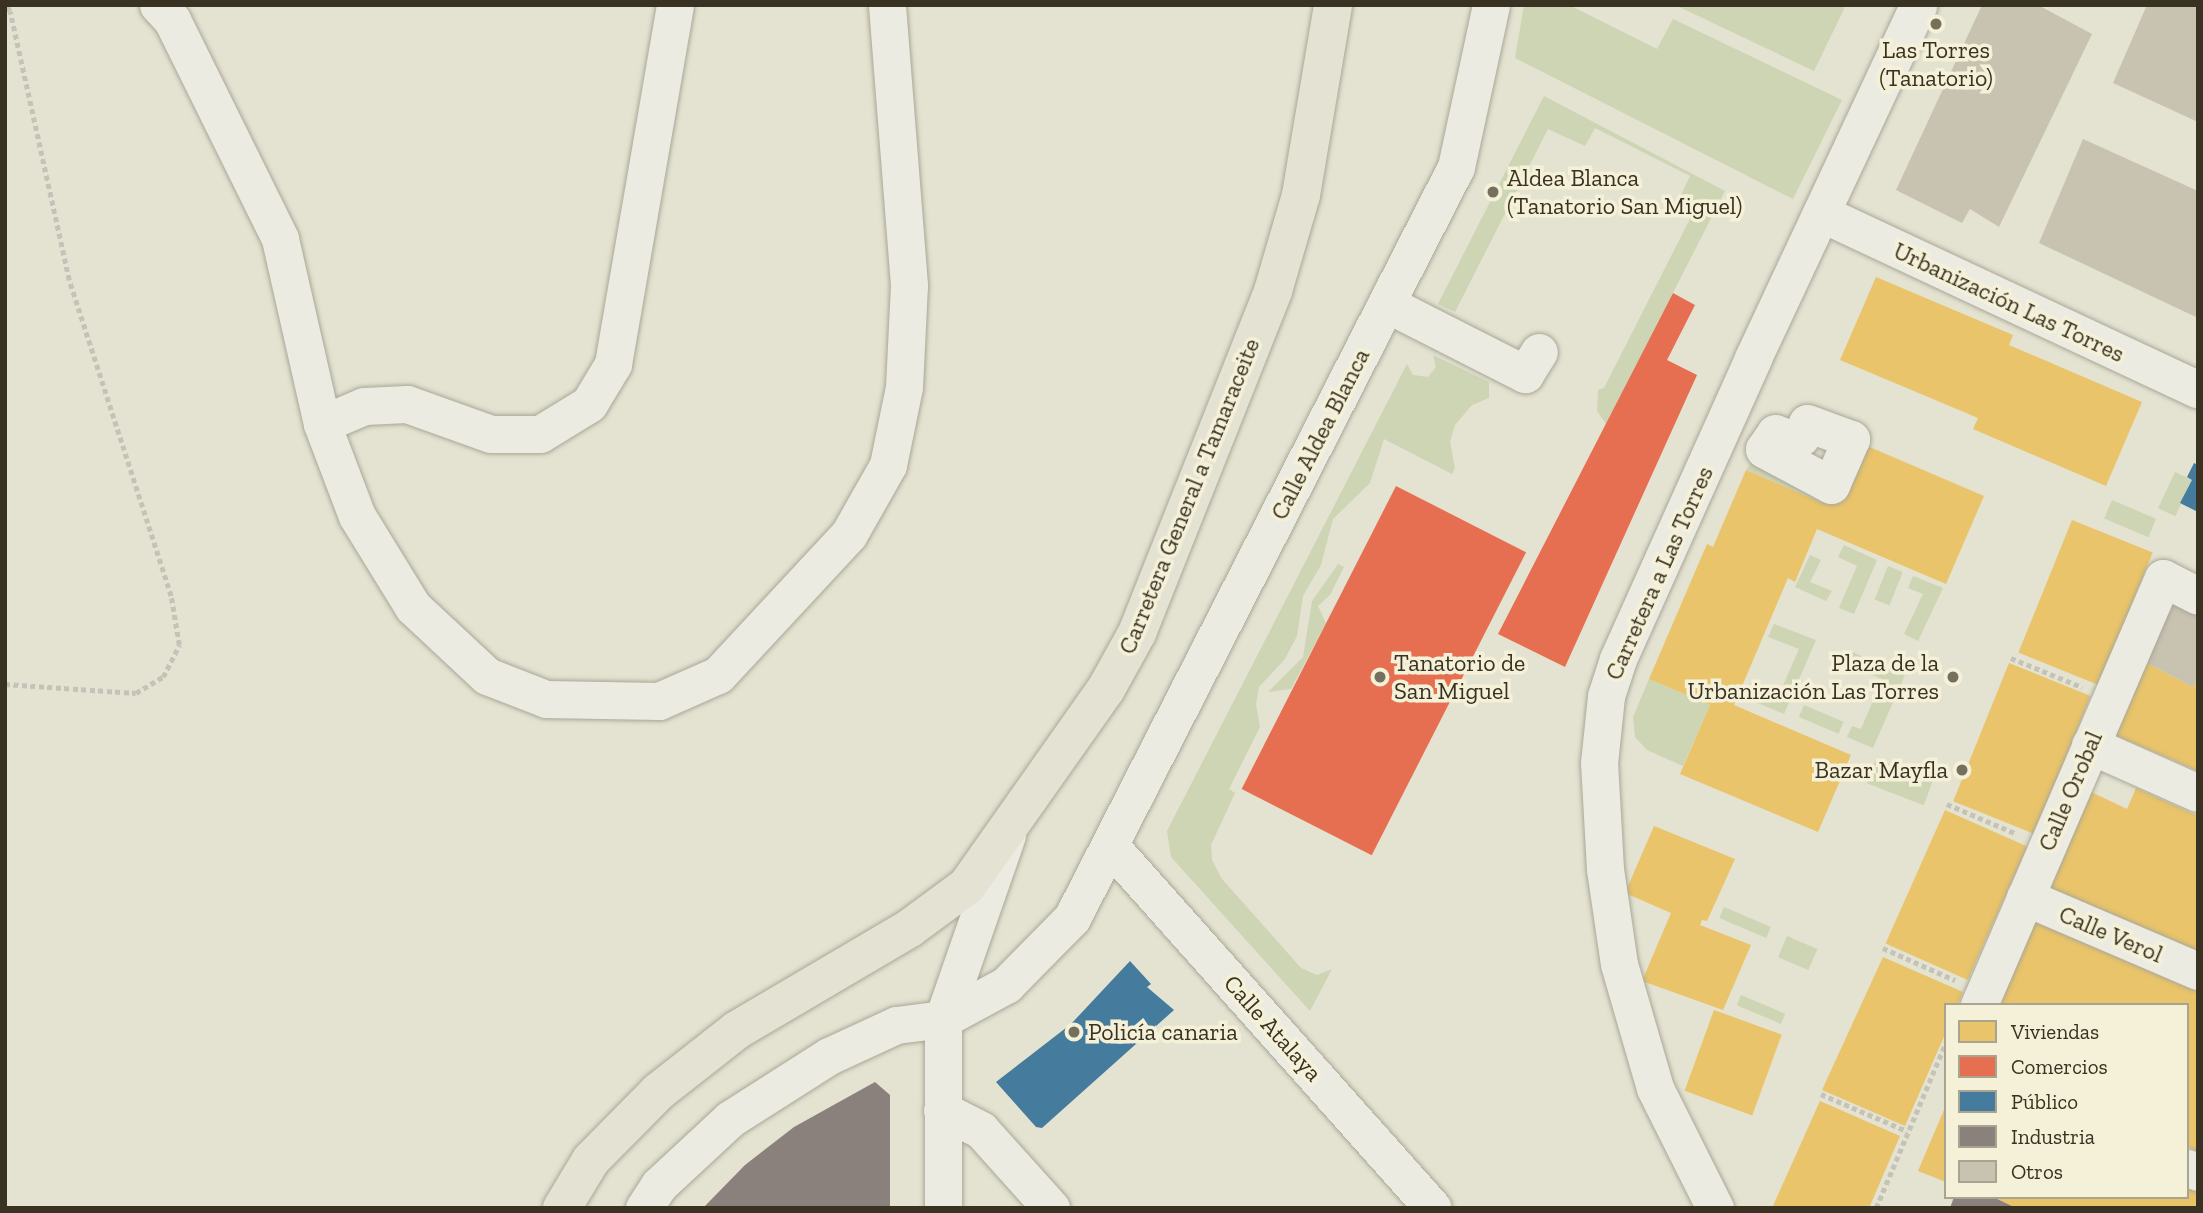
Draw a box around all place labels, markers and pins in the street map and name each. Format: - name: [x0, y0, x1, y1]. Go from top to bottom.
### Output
- marker: Las Torres (Tanatorio): [1928, 16, 1944, 32]
- place label: Las Torres (Tanatorio): [1879, 36, 1993, 92]
- place label: Aldea Blanca (Tanatorio San Miguel): [1507, 164, 1742, 220]
- marker: Aldea Blanca (Tanatorio San Miguel): [1485, 184, 1501, 200]
- place label: Tanatorio de San Miguel: [1394, 649, 1525, 705]
- place label: Plaza de la Urbanización Las Torres: [1687, 649, 1939, 705]
- marker: Tanatorio de San Miguel: [1372, 669, 1388, 685]
- marker: Plaza de la Urbanización Las Torres: [1945, 669, 1961, 685]
- place label: Bazar Mayfla: [1814, 756, 1948, 784]
- marker: Bazar Mayfla: [1954, 762, 1970, 778]
- place label: Policía canaria: [1088, 1018, 1238, 1046]
- marker: Policía canaria: [1066, 1024, 1082, 1040]

